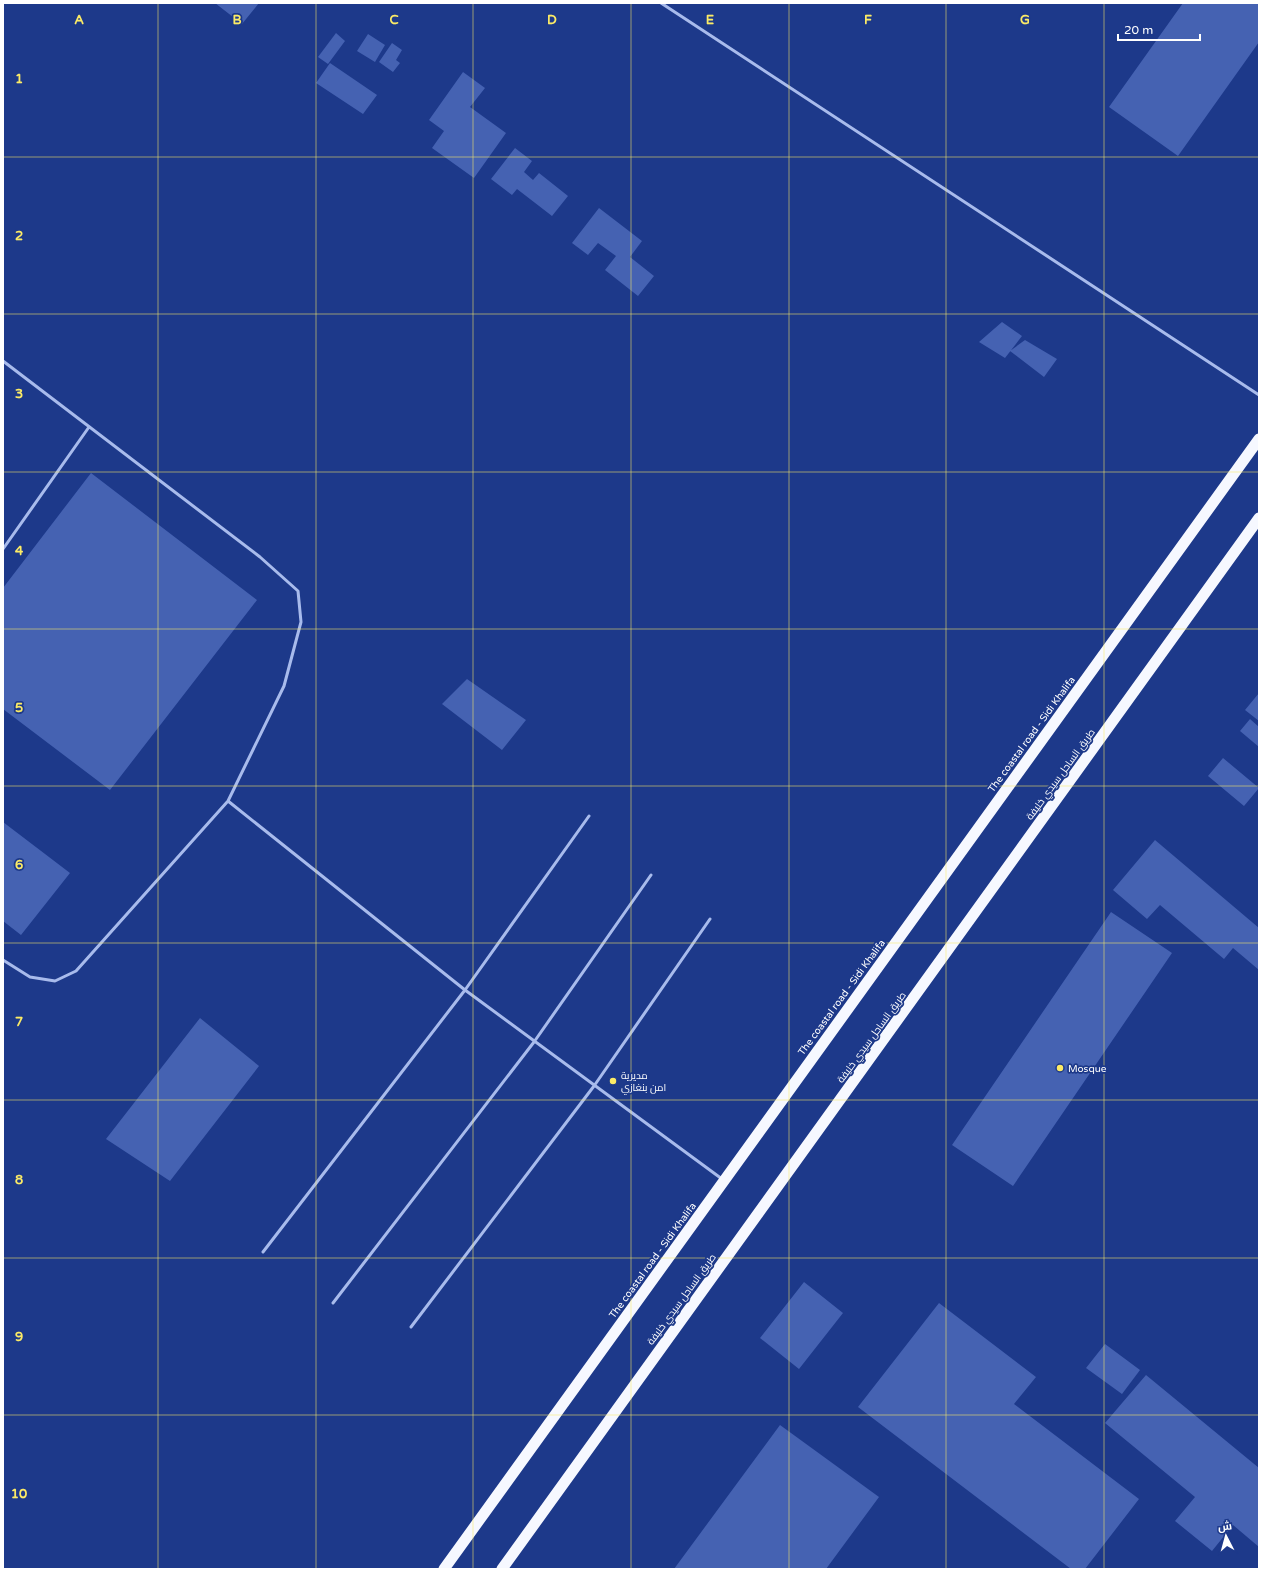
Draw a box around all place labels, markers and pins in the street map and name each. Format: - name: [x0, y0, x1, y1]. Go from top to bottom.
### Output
- marker: Mosque: [1055, 1063, 1065, 1073]
- place label: Mosque: [1068, 1063, 1107, 1075]
- place label: مديرية امن بنغازي: [621, 1070, 666, 1095]
- marker: مديرية امن بنغازي: [608, 1076, 618, 1086]

